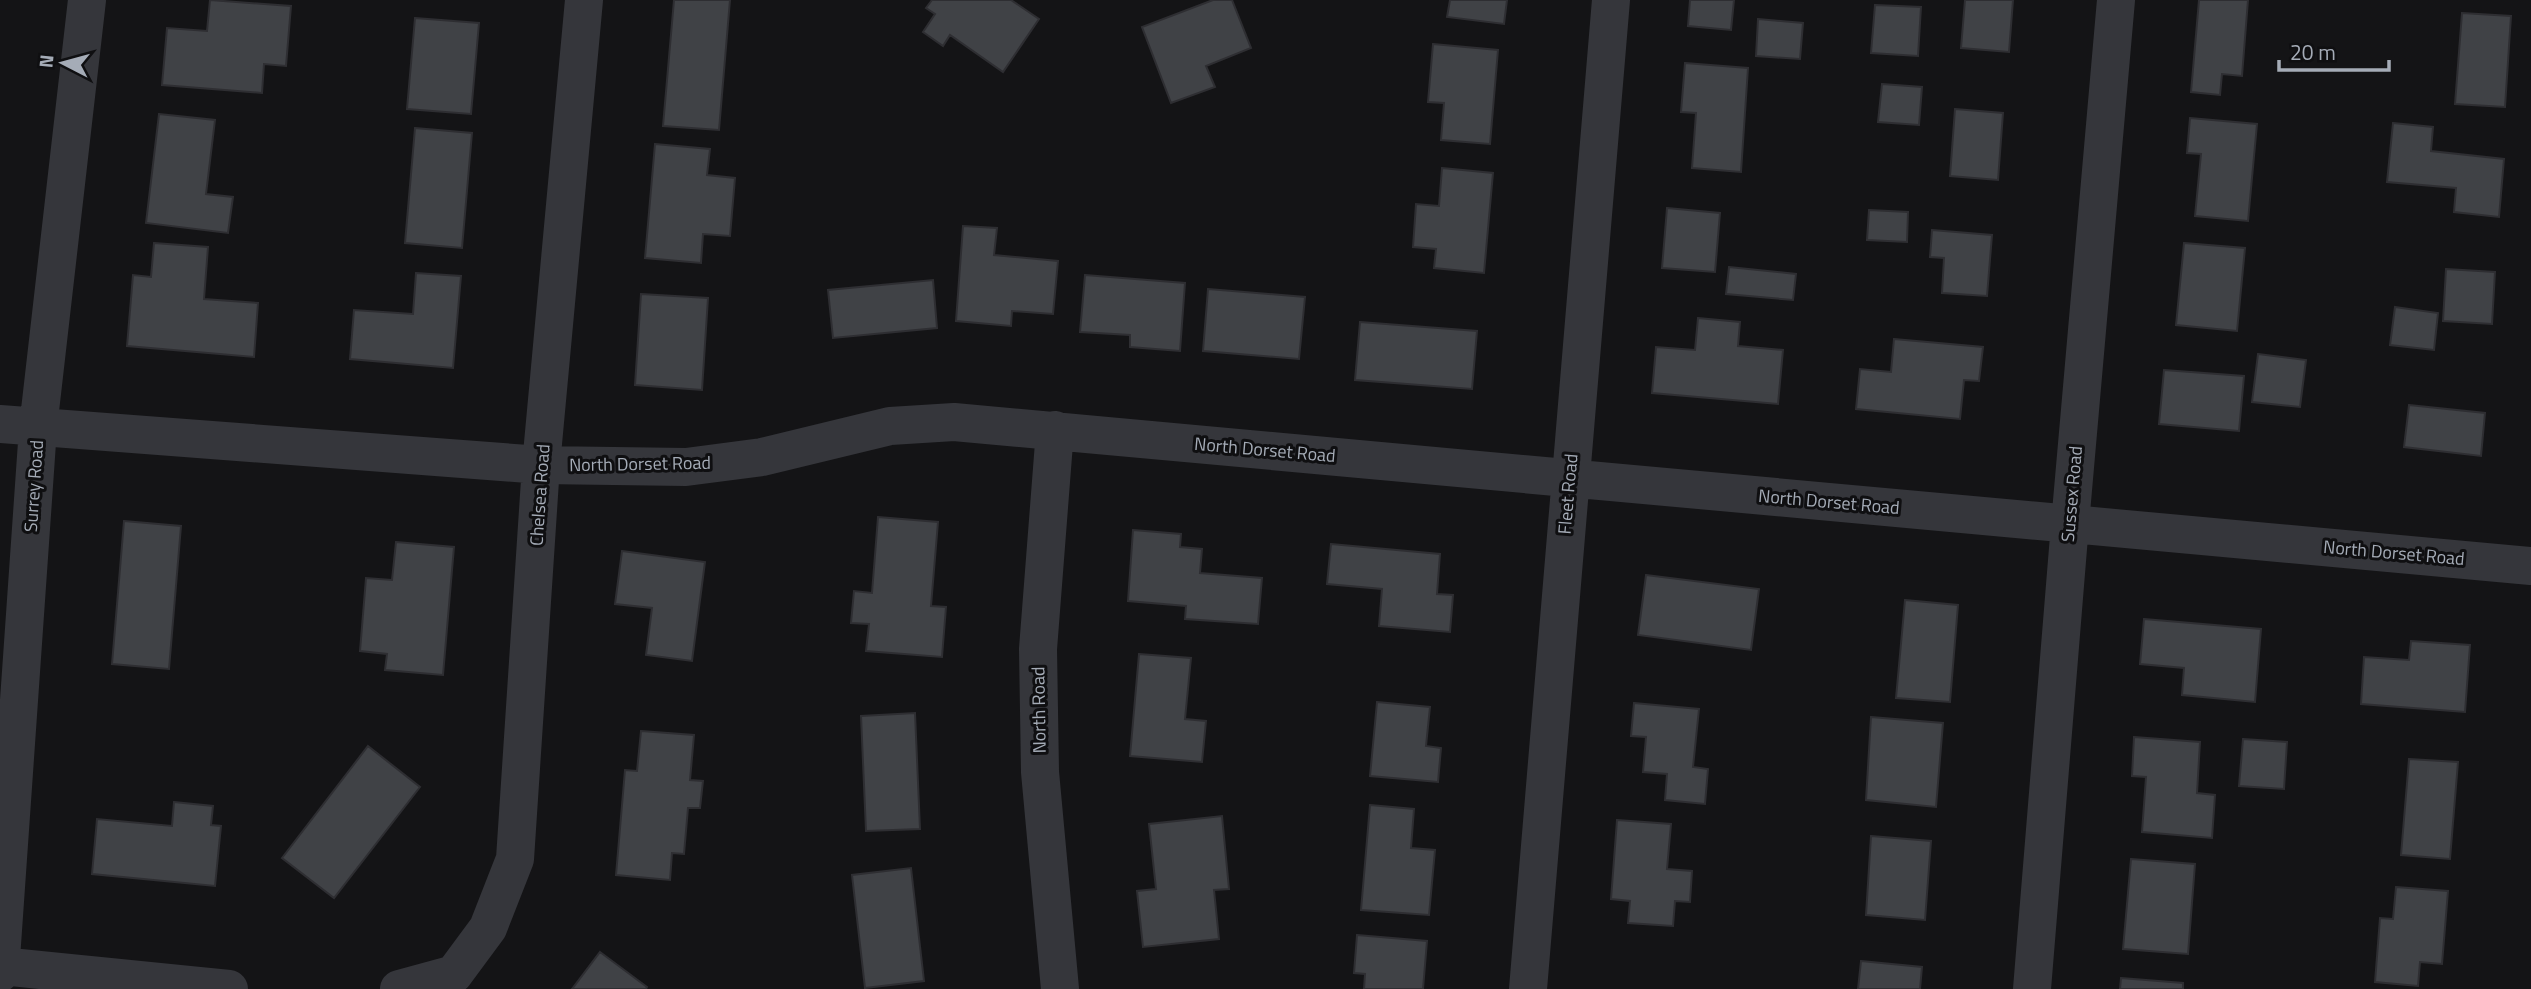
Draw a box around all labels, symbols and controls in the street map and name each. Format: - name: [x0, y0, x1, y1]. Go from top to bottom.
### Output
- north arrow: [28, 28, 98, 98]
- scale bar: [2279, 28, 2389, 72]
- text: 20 m: [2290, 36, 2336, 68]
- text: N: [30, 53, 61, 69]
- street label: North Dorset Road: [1193, 430, 1337, 469]
- street label: Surrey Road: [17, 439, 50, 533]
- street label: Chelsea Road: [522, 443, 557, 547]
- street label: Sussex Road: [2054, 445, 2089, 543]
- street label: North Dorset Road: [569, 449, 711, 478]
- street label: Fleet Road: [1551, 452, 1584, 535]
- street label: North Dorset Road: [1757, 482, 1901, 521]
- street label: North Dorset Road: [2322, 533, 2466, 572]
- street label: North Road: [1024, 666, 1053, 754]

